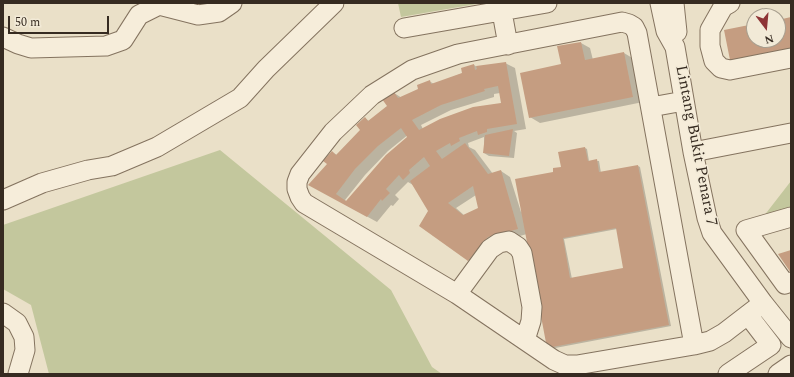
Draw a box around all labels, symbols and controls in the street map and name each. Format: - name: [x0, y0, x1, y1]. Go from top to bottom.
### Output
- scale bar: [10, 8, 111, 34]
- north arrow: [746, 8, 786, 48]
- text: 50 m: [15, 13, 40, 32]
- text: N: [763, 30, 776, 48]
- street label: Lintang Bukit Penara 7: [670, 64, 720, 228]

